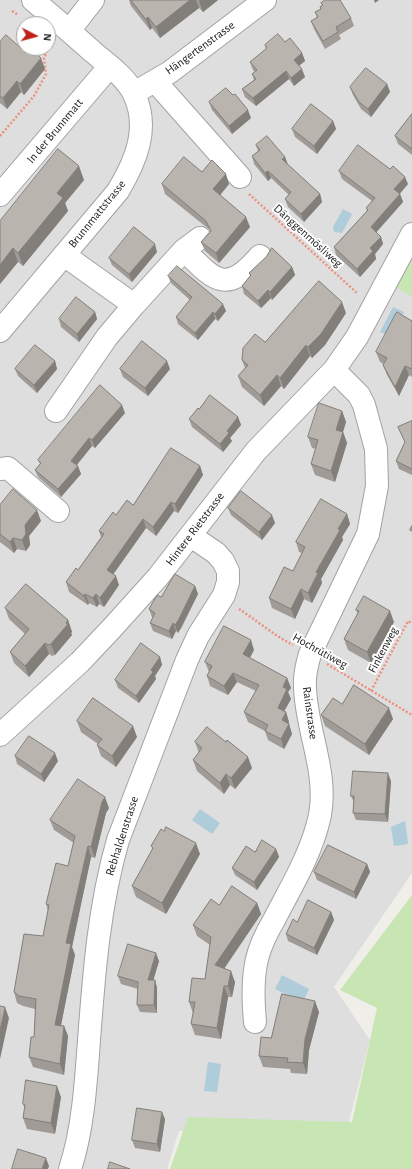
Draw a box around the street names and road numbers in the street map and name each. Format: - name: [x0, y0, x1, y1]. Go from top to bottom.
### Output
- street label: Hängertenstrasse: [163, 18, 237, 78]
- street label: In der Brunnmatt: [24, 96, 86, 166]
- street label: Brunnmattstrasse: [65, 177, 129, 251]
- street label: Dänggenmösliweg: [271, 201, 345, 271]
- street label: Hintere Rietstrasse: [163, 489, 227, 569]
- street label: Finkenweg: [365, 624, 401, 676]
- street label: Hochrütiweg: [290, 630, 350, 672]
- street label: Rainstrasse: [299, 686, 321, 740]
- street label: Rebhaldenstrasse: [102, 794, 142, 878]

